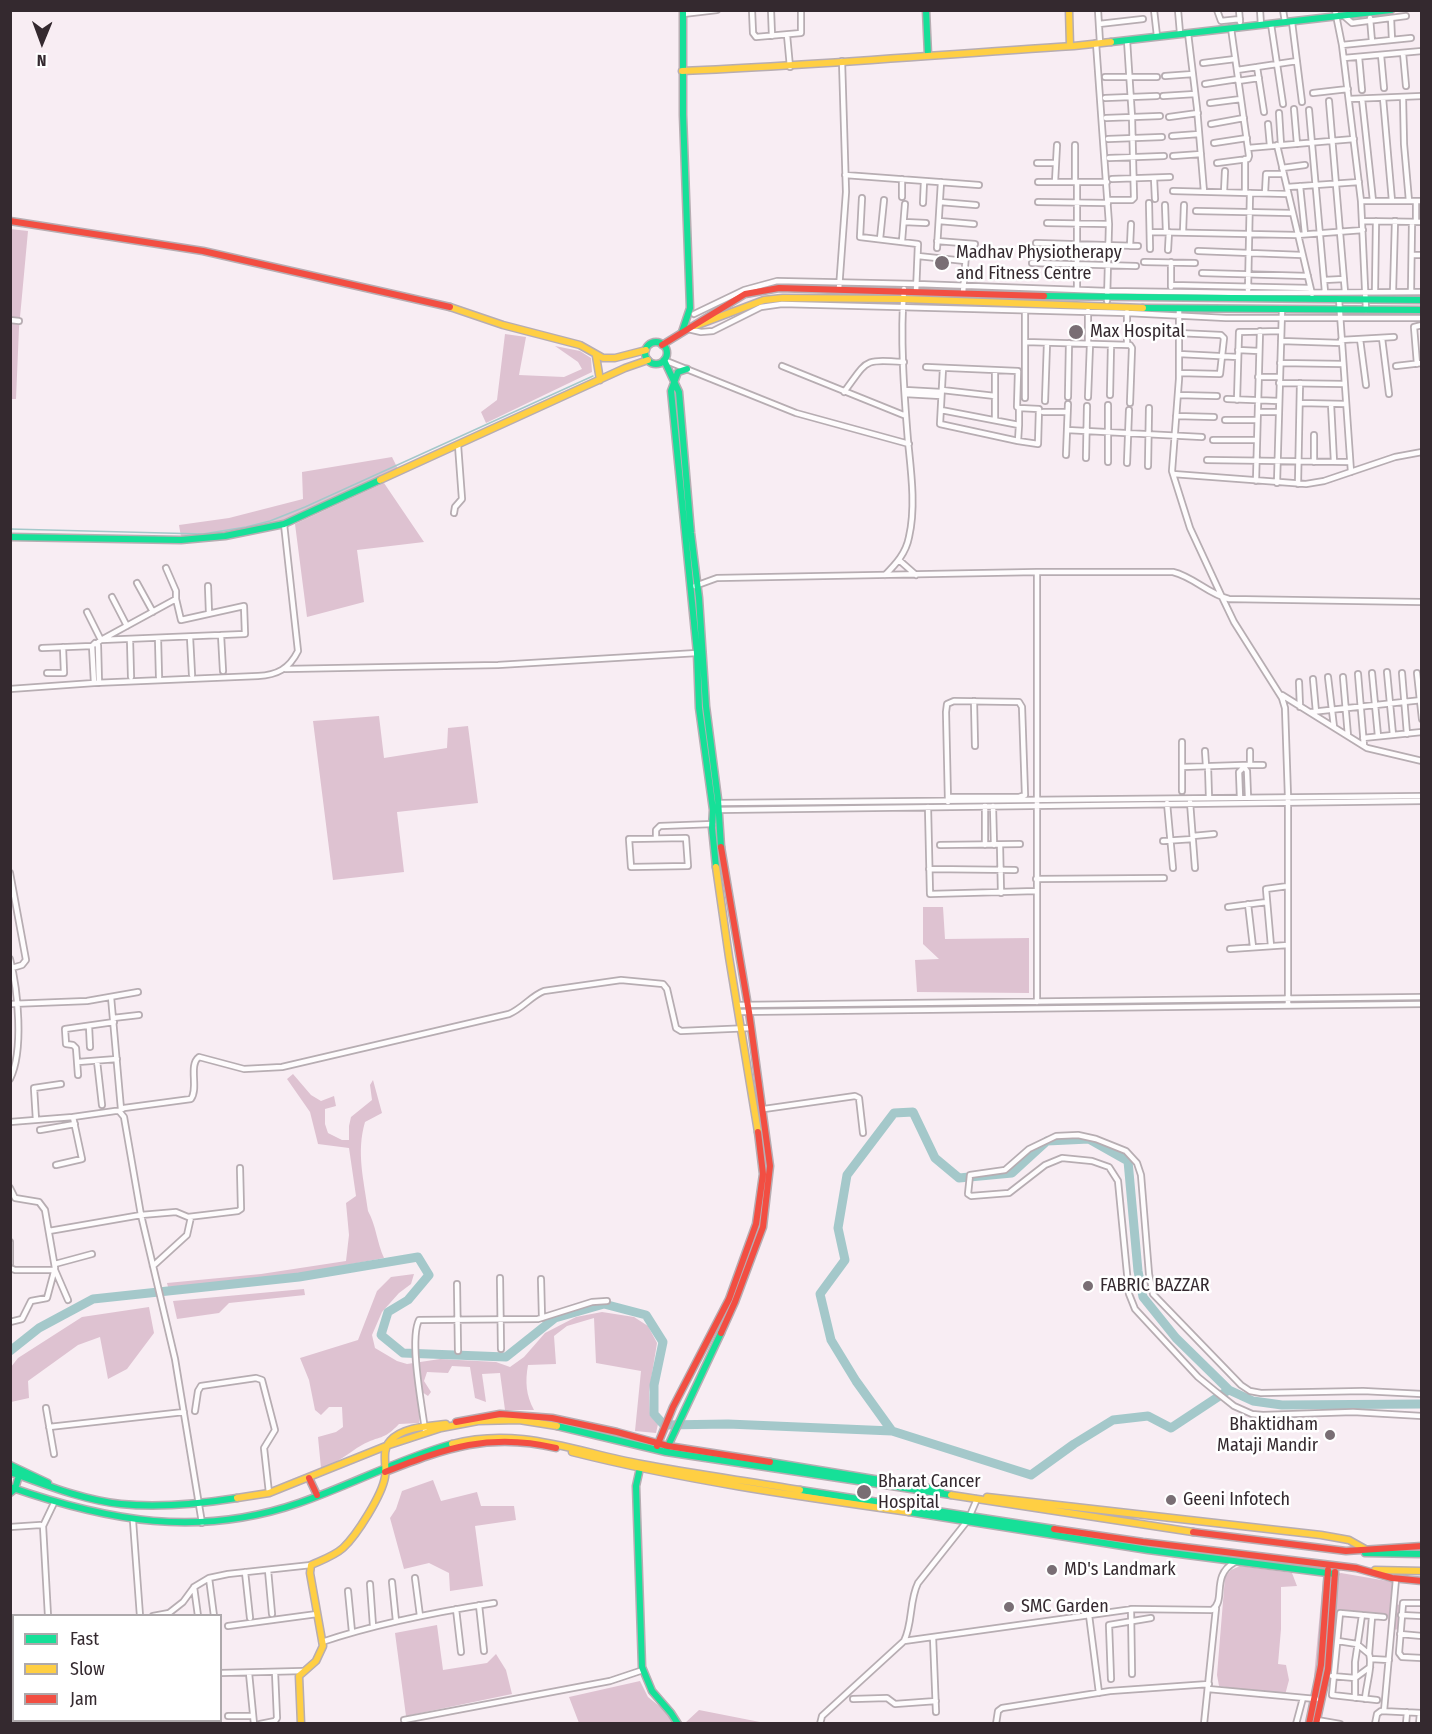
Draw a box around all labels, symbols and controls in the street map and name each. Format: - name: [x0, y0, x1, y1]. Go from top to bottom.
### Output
- north arrow: [12, 12, 72, 72]
- text: N: [37, 51, 47, 70]
- place label: Madhav Physiotherapy and Fitness Centre: [956, 242, 1122, 284]
- marker: Madhav Physiotherapy and Fitness Centre: [933, 254, 951, 272]
- place label: Max Hospital: [1090, 321, 1185, 343]
- marker: Max Hospital: [1067, 323, 1085, 341]
- place label: FABRIC BAZZAR: [1100, 1275, 1210, 1297]
- marker: FABRIC BAZZAR: [1081, 1279, 1095, 1293]
- place label: Bhaktidham Mataji Mandir: [1217, 1414, 1318, 1456]
- marker: Bhaktidham Mataji Mandir: [1323, 1428, 1337, 1442]
- place label: Bharat Cancer Hospital: [878, 1471, 981, 1514]
- marker: Bharat Cancer Hospital: [855, 1483, 873, 1501]
- place label: Geeni Infotech: [1183, 1489, 1290, 1511]
- marker: Geeni Infotech: [1164, 1493, 1178, 1507]
- place label: MD's Landmark: [1064, 1559, 1176, 1581]
- marker: MD's Landmark: [1045, 1563, 1059, 1577]
- place label: SMC Garden: [1021, 1596, 1109, 1618]
- marker: SMC Garden: [1002, 1600, 1016, 1614]
- legend: [12, 1614, 222, 1722]
- text: Fast: [70, 1628, 99, 1650]
- text: Slow: [70, 1658, 105, 1680]
- text: Jam: [70, 1688, 98, 1710]

